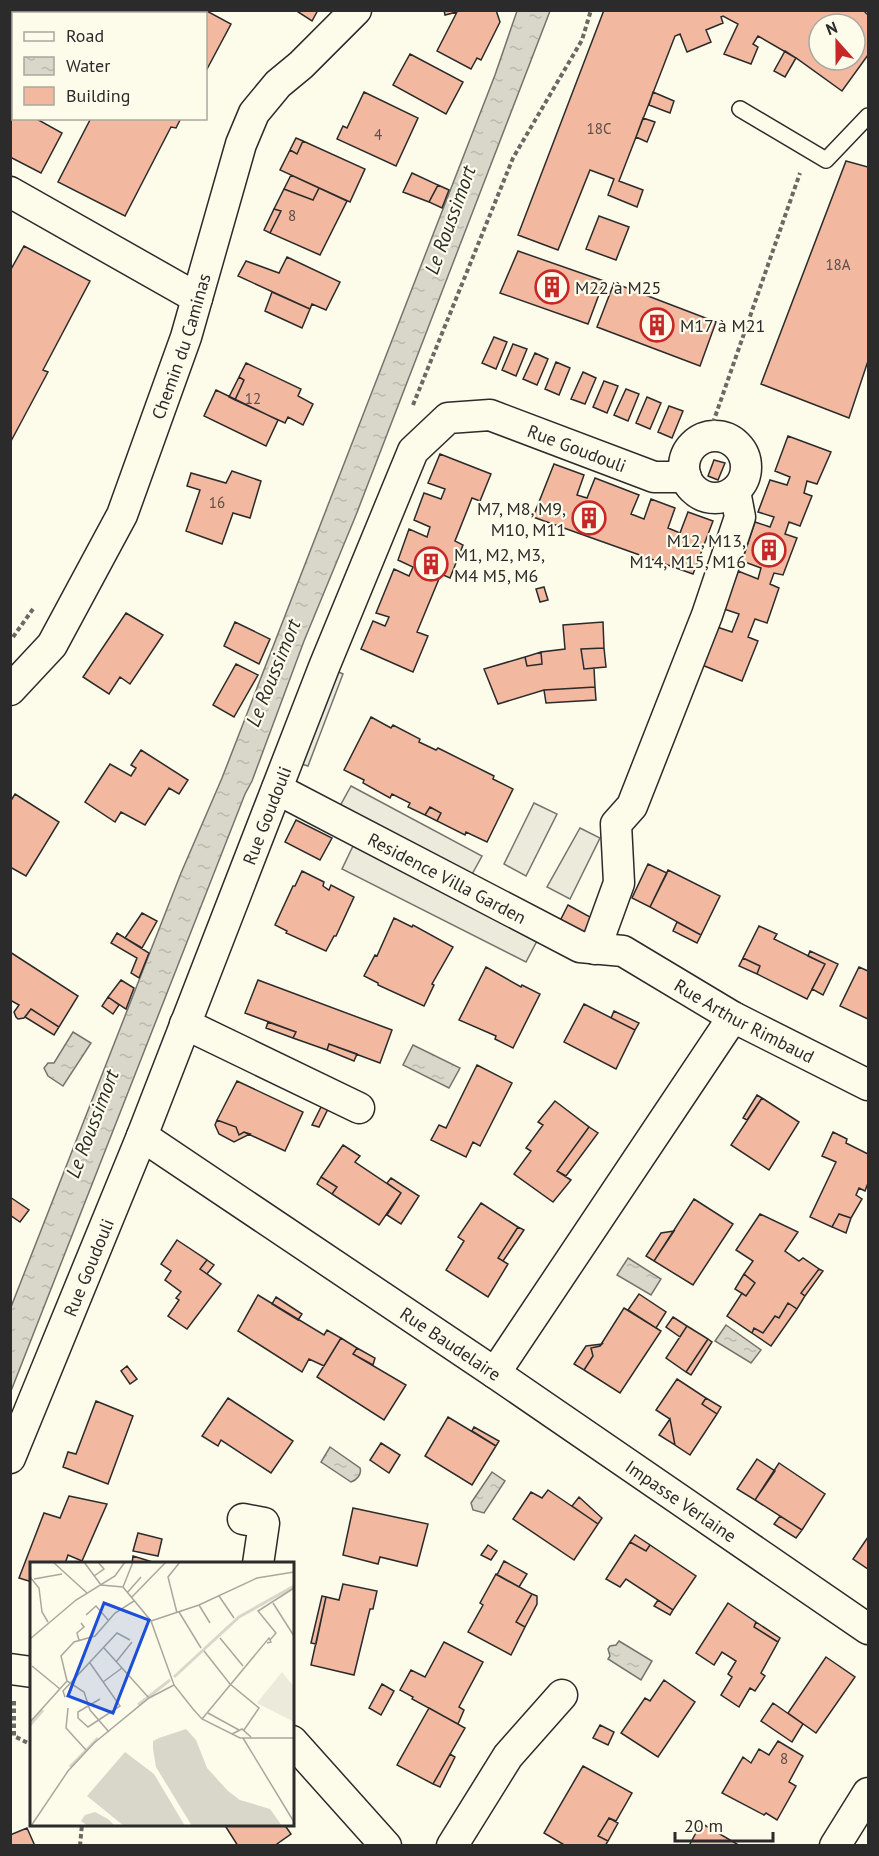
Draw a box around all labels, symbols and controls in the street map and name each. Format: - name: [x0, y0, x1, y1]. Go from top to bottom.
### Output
- legend: [12, 12, 207, 120]
- north arrow: [807, 12, 867, 72]
- text: N: [823, 17, 840, 39]
- text: Road: [66, 24, 104, 47]
- text: Water: [66, 54, 110, 77]
- text: Building: [66, 84, 130, 107]
- house number: 18C: [587, 119, 611, 138]
- house number: 4: [374, 125, 382, 144]
- water label: Le Roussimort: [418, 161, 482, 278]
- house number: 8: [288, 206, 296, 225]
- house number: 18A: [825, 255, 851, 274]
- building icon: M22 à M25: [534, 269, 570, 305]
- street label: Chemin du Caminas: [146, 271, 215, 422]
- place label: M22 à M25: [575, 276, 661, 299]
- building icon: M17 à M21: [639, 307, 675, 343]
- place label: M17 à M21: [680, 314, 765, 337]
- house number: 12: [245, 389, 261, 408]
- street label: Rue Goudouli: [524, 419, 630, 477]
- house number: 16: [209, 493, 225, 512]
- place label: M7, M8, M9, M10, M11: [477, 497, 566, 541]
- building icon: M7, M8, M9, M10, M11: [571, 500, 607, 536]
- place label: M12, M13, M14, M15, M16: [630, 529, 746, 573]
- building icon: M12, M13, M14, M15, M16: [751, 532, 787, 568]
- place label: M1, M2, M3, M4 M5, M6: [454, 543, 545, 587]
- building icon: M1, M2, M3, M4 M5, M6: [413, 546, 449, 582]
- water label: Le Roussimort: [240, 614, 307, 731]
- street label: Rue Goudouli: [237, 763, 296, 868]
- street label: Residence Villa Garden: [364, 827, 530, 929]
- street label: Rue Arthur Rimbaud: [670, 973, 818, 1068]
- water label: Le Roussimort: [60, 1065, 125, 1182]
- street label: Rue Goudouli: [58, 1215, 118, 1320]
- street label: Rue Baudelaire: [396, 1301, 506, 1385]
- street label: Impasse Verlaine: [621, 1455, 741, 1547]
- inset map: [30, 1562, 294, 1826]
- house number: 8: [780, 1749, 788, 1768]
- scale bar: [675, 1805, 772, 1843]
- text: 20 m: [684, 1814, 723, 1837]

